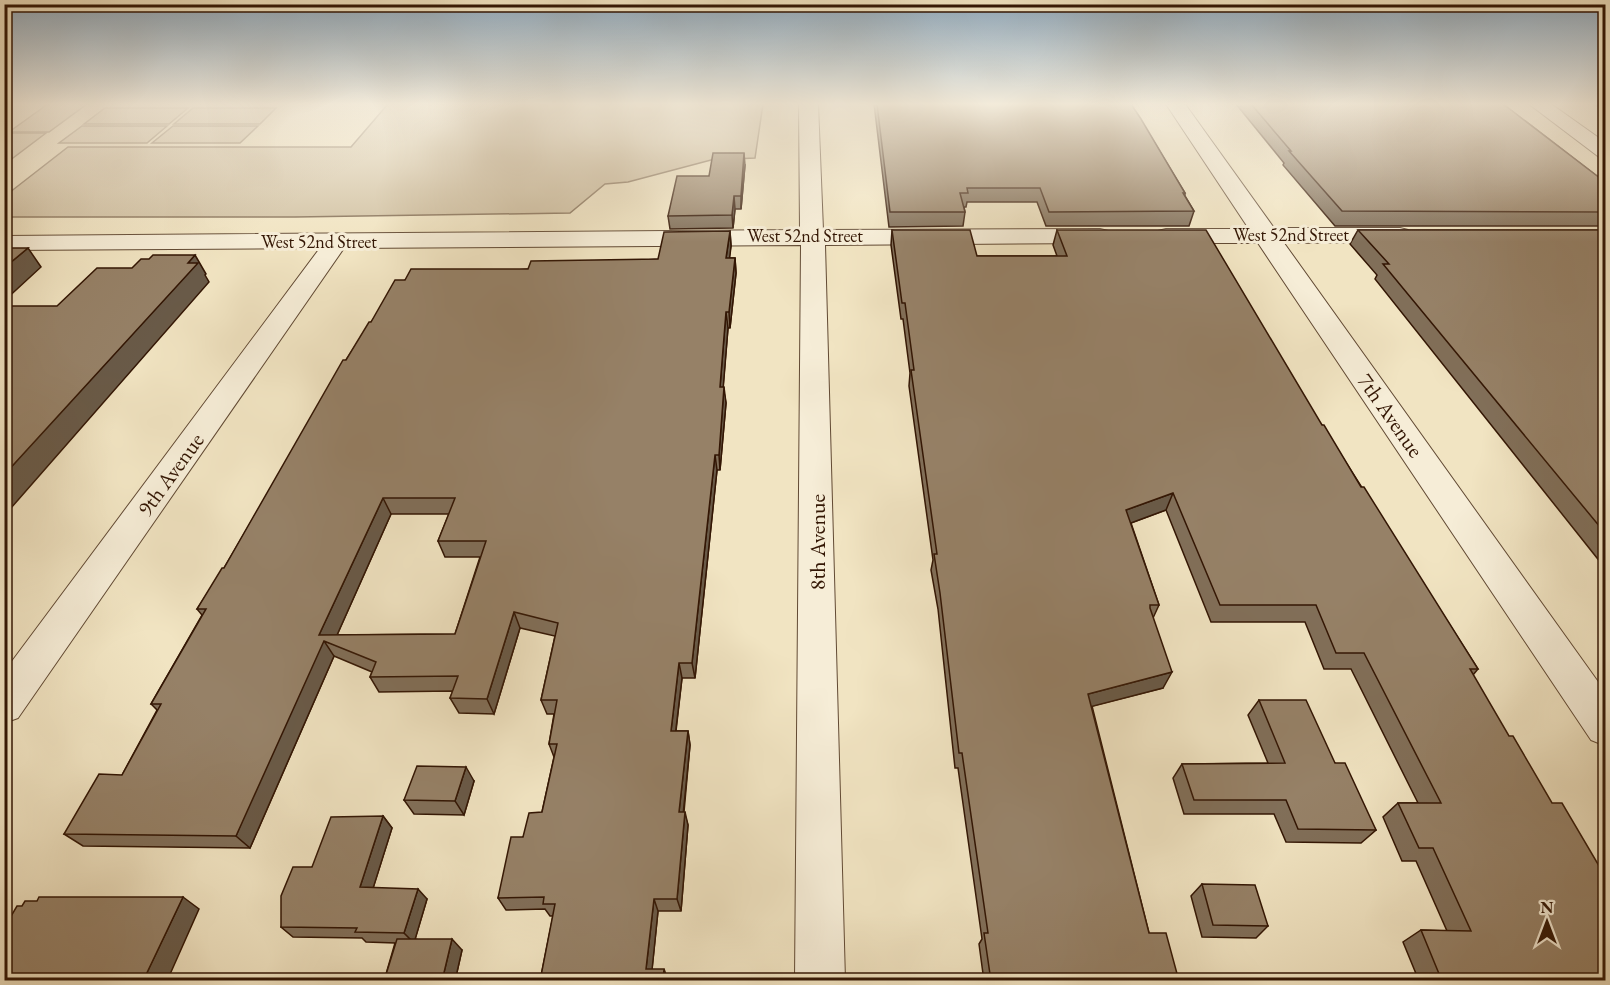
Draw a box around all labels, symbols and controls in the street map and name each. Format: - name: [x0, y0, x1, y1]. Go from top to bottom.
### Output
- street label: West 52nd Street: [1233, 223, 1349, 246]
- street label: West 52nd Street: [747, 224, 863, 247]
- street label: West 52nd Street: [261, 230, 377, 253]
- street label: 7th Avenue: [1351, 368, 1430, 463]
- street label: 9th Avenue: [130, 426, 211, 522]
- street label: 8th Avenue: [803, 493, 832, 590]
- north arrow: [1517, 892, 1577, 952]
- text: N: [1541, 897, 1554, 918]

